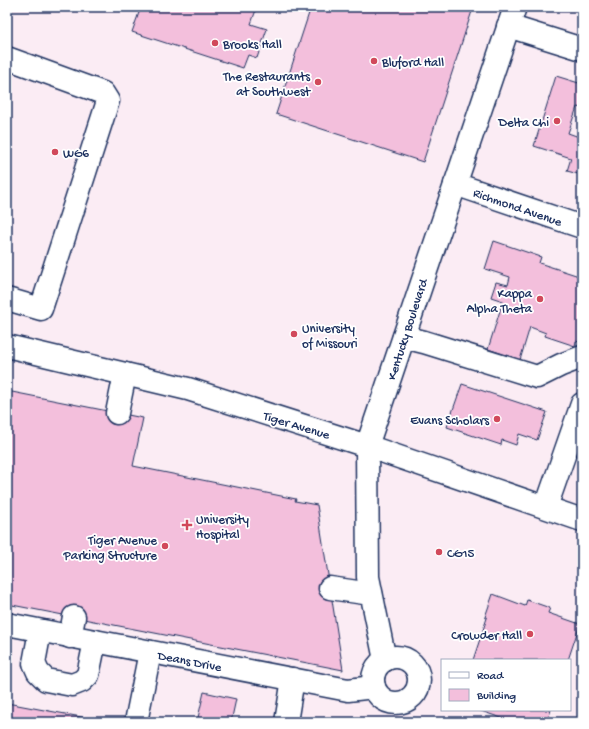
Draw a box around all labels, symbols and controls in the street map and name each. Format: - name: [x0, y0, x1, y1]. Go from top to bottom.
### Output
- marker: Brooks Hall: [210, 38, 220, 48]
- place label: Brooks Hall: [222, 38, 282, 53]
- marker: Bluford Hall: [369, 56, 379, 66]
- place label: Bluford Hall: [381, 56, 444, 71]
- place label: The Restaurants at Southwest: [222, 70, 312, 100]
- marker: The Restaurants at Southwest: [313, 77, 323, 87]
- place label: Delta Chi: [498, 116, 549, 131]
- marker: Delta Chi: [552, 116, 562, 126]
- marker: WG6: [50, 147, 60, 157]
- place label: WG6: [63, 147, 89, 162]
- street label: Richmond Avenue: [471, 186, 564, 231]
- street label: Kentucky Boulevard: [385, 276, 432, 382]
- place label: Kappa Alpha Theta: [467, 287, 533, 317]
- marker: Kappa Alpha Theta: [535, 294, 545, 304]
- place label: University of Missouri: [302, 322, 358, 352]
- marker: University of Missouri: [289, 329, 299, 339]
- street label: Tiger Avenue: [260, 409, 332, 444]
- place label: Evans Scholars: [410, 414, 490, 429]
- marker: Evans Scholars: [492, 414, 502, 424]
- place label: University Hospital: [196, 513, 249, 543]
- marker: University Hospital: [181, 519, 193, 531]
- place label: Tiger Avenue Parking Structure: [63, 534, 157, 564]
- marker: Tiger Avenue Parking Structure: [160, 541, 170, 551]
- marker: CG15: [434, 547, 444, 557]
- place label: CG15: [447, 547, 474, 562]
- place label: Crowder Hall: [451, 629, 522, 644]
- marker: Crowder Hall: [525, 629, 535, 639]
- street label: Deans Drive: [155, 649, 223, 676]
- legend: [441, 659, 571, 711]
- text: Road: [477, 670, 504, 684]
- text: Building: [476, 690, 516, 704]

